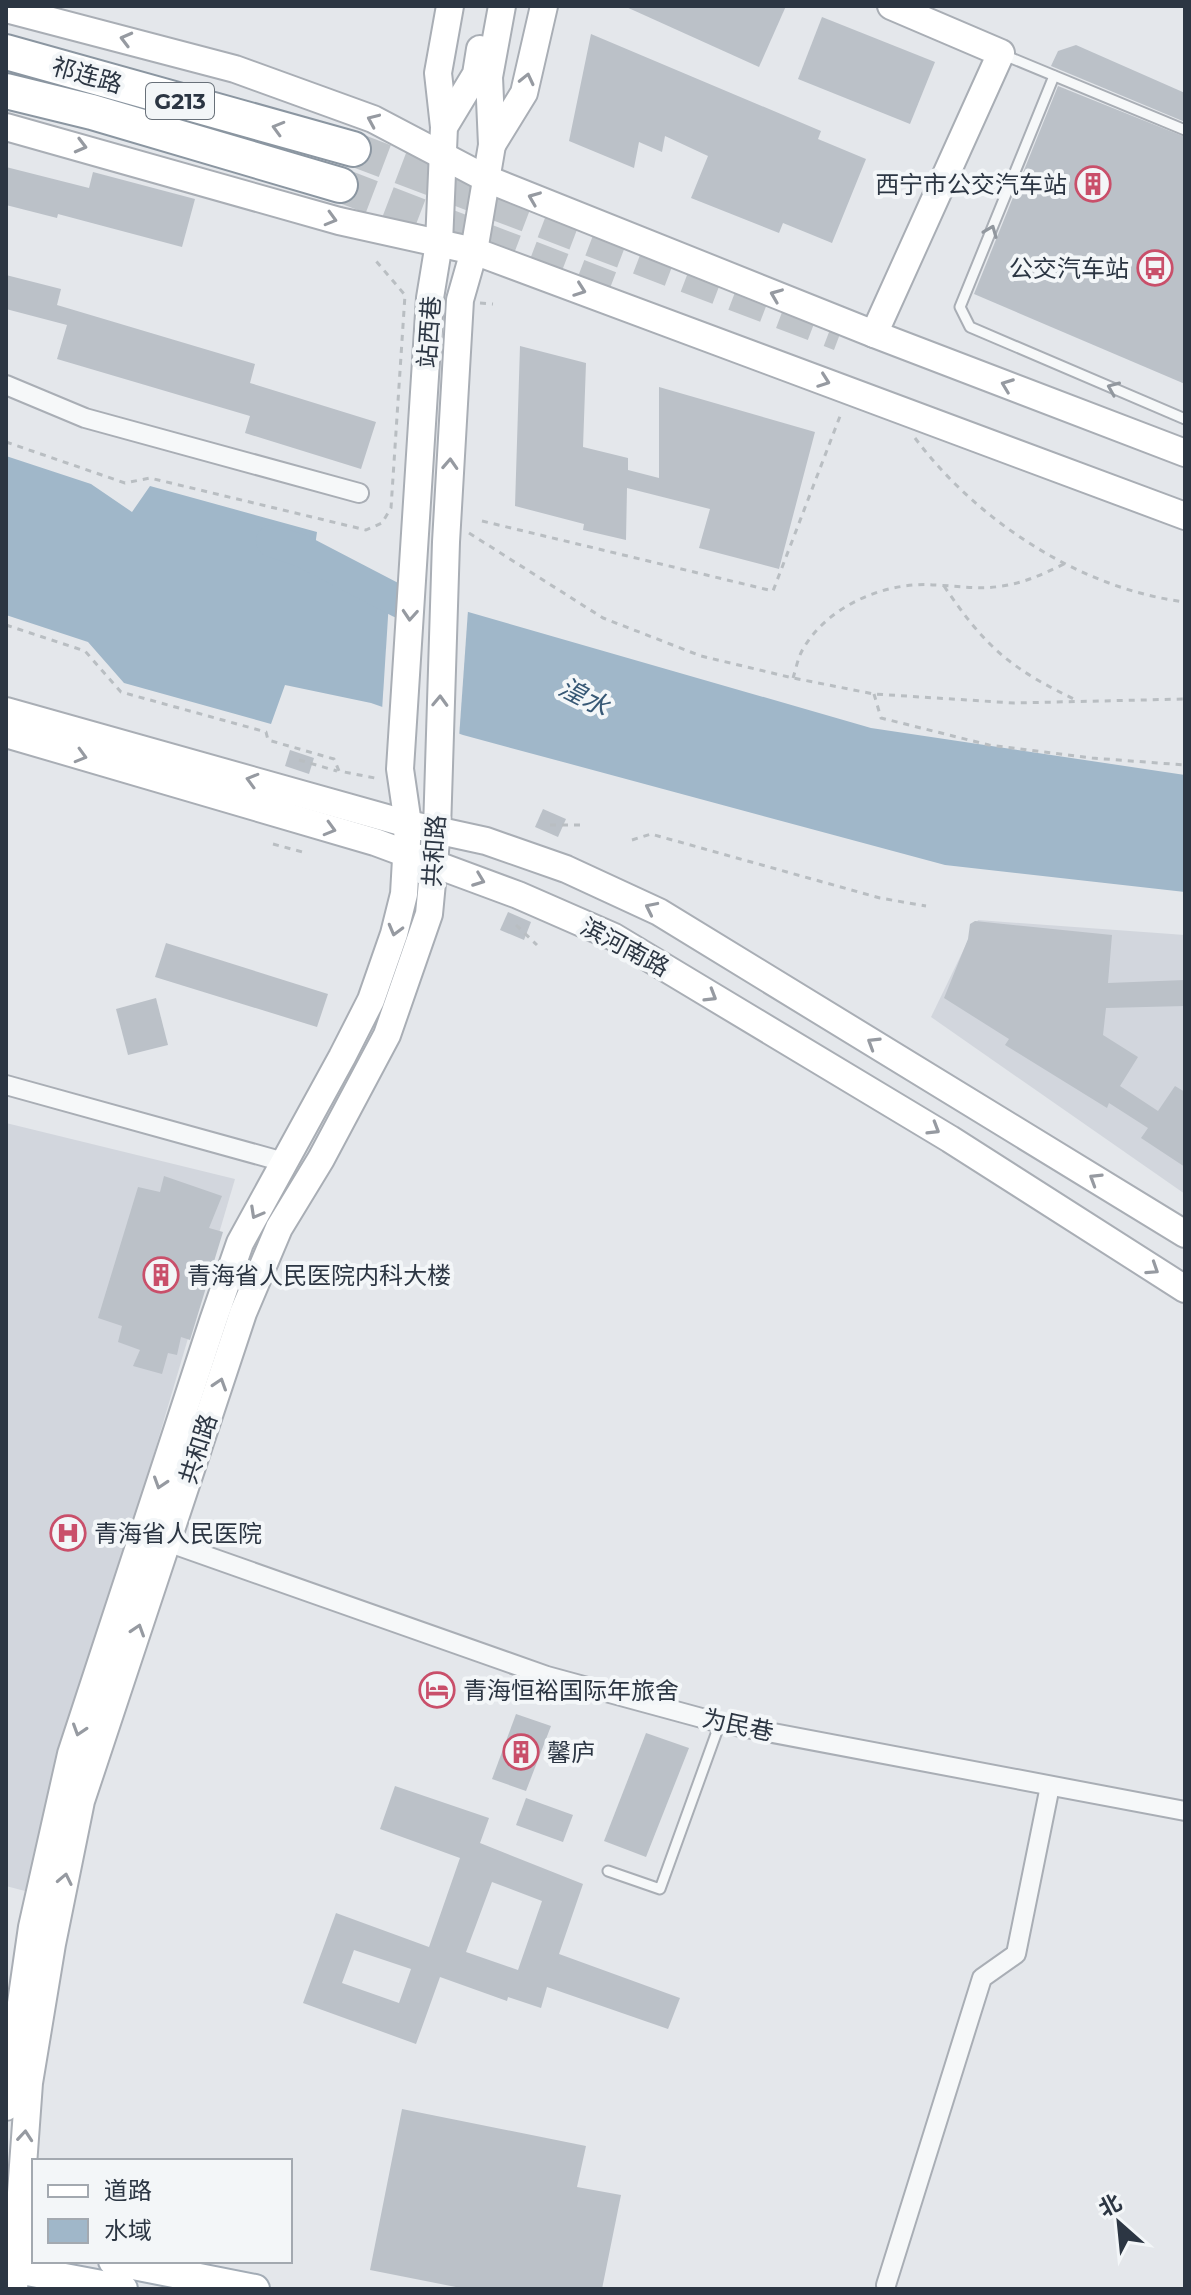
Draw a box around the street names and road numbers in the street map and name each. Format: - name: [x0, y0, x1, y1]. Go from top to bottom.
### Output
- street label: 祁连路: [48, 51, 126, 99]
- road number: G213: [146, 83, 214, 119]
- street label: 站西巷: [412, 295, 446, 369]
- street label: 共和路: [417, 814, 451, 888]
- street label: 滨河南路: [576, 912, 674, 982]
- street label: 共和路: [173, 1410, 223, 1488]
- street label: 为民巷: [700, 1703, 776, 1747]

